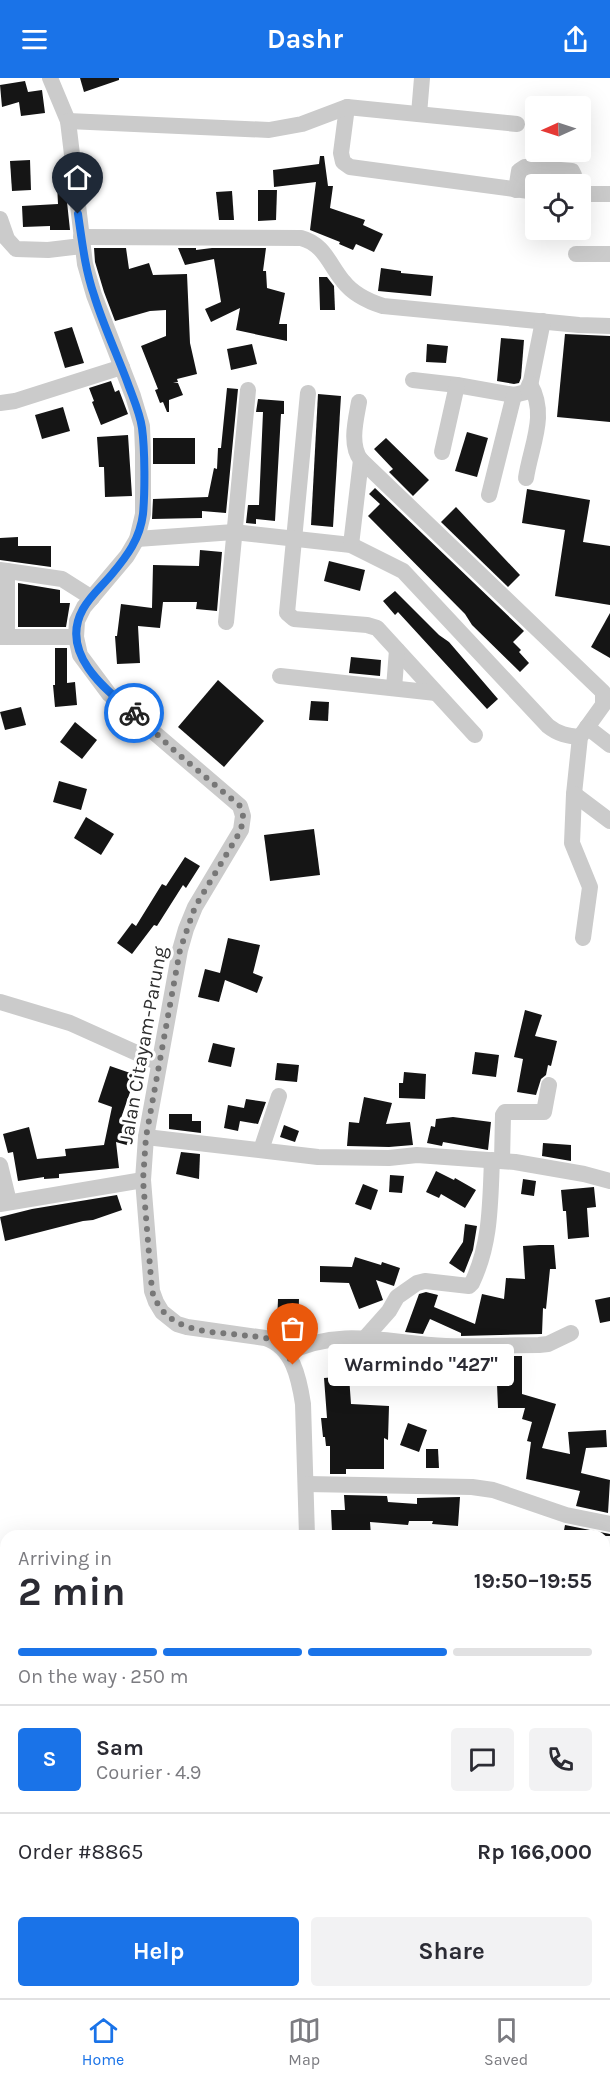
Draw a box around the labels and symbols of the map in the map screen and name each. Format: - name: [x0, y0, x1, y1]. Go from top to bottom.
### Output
- north arrow: [525, 96, 591, 162]
- pin: [52, 152, 103, 214]
- courier: [104, 683, 164, 743]
- street label: Jalan Citayam-Parung: [114, 945, 172, 1145]
- pin: [267, 1303, 318, 1365]
- callout: Warmindo "427": [329, 1344, 515, 1386]

